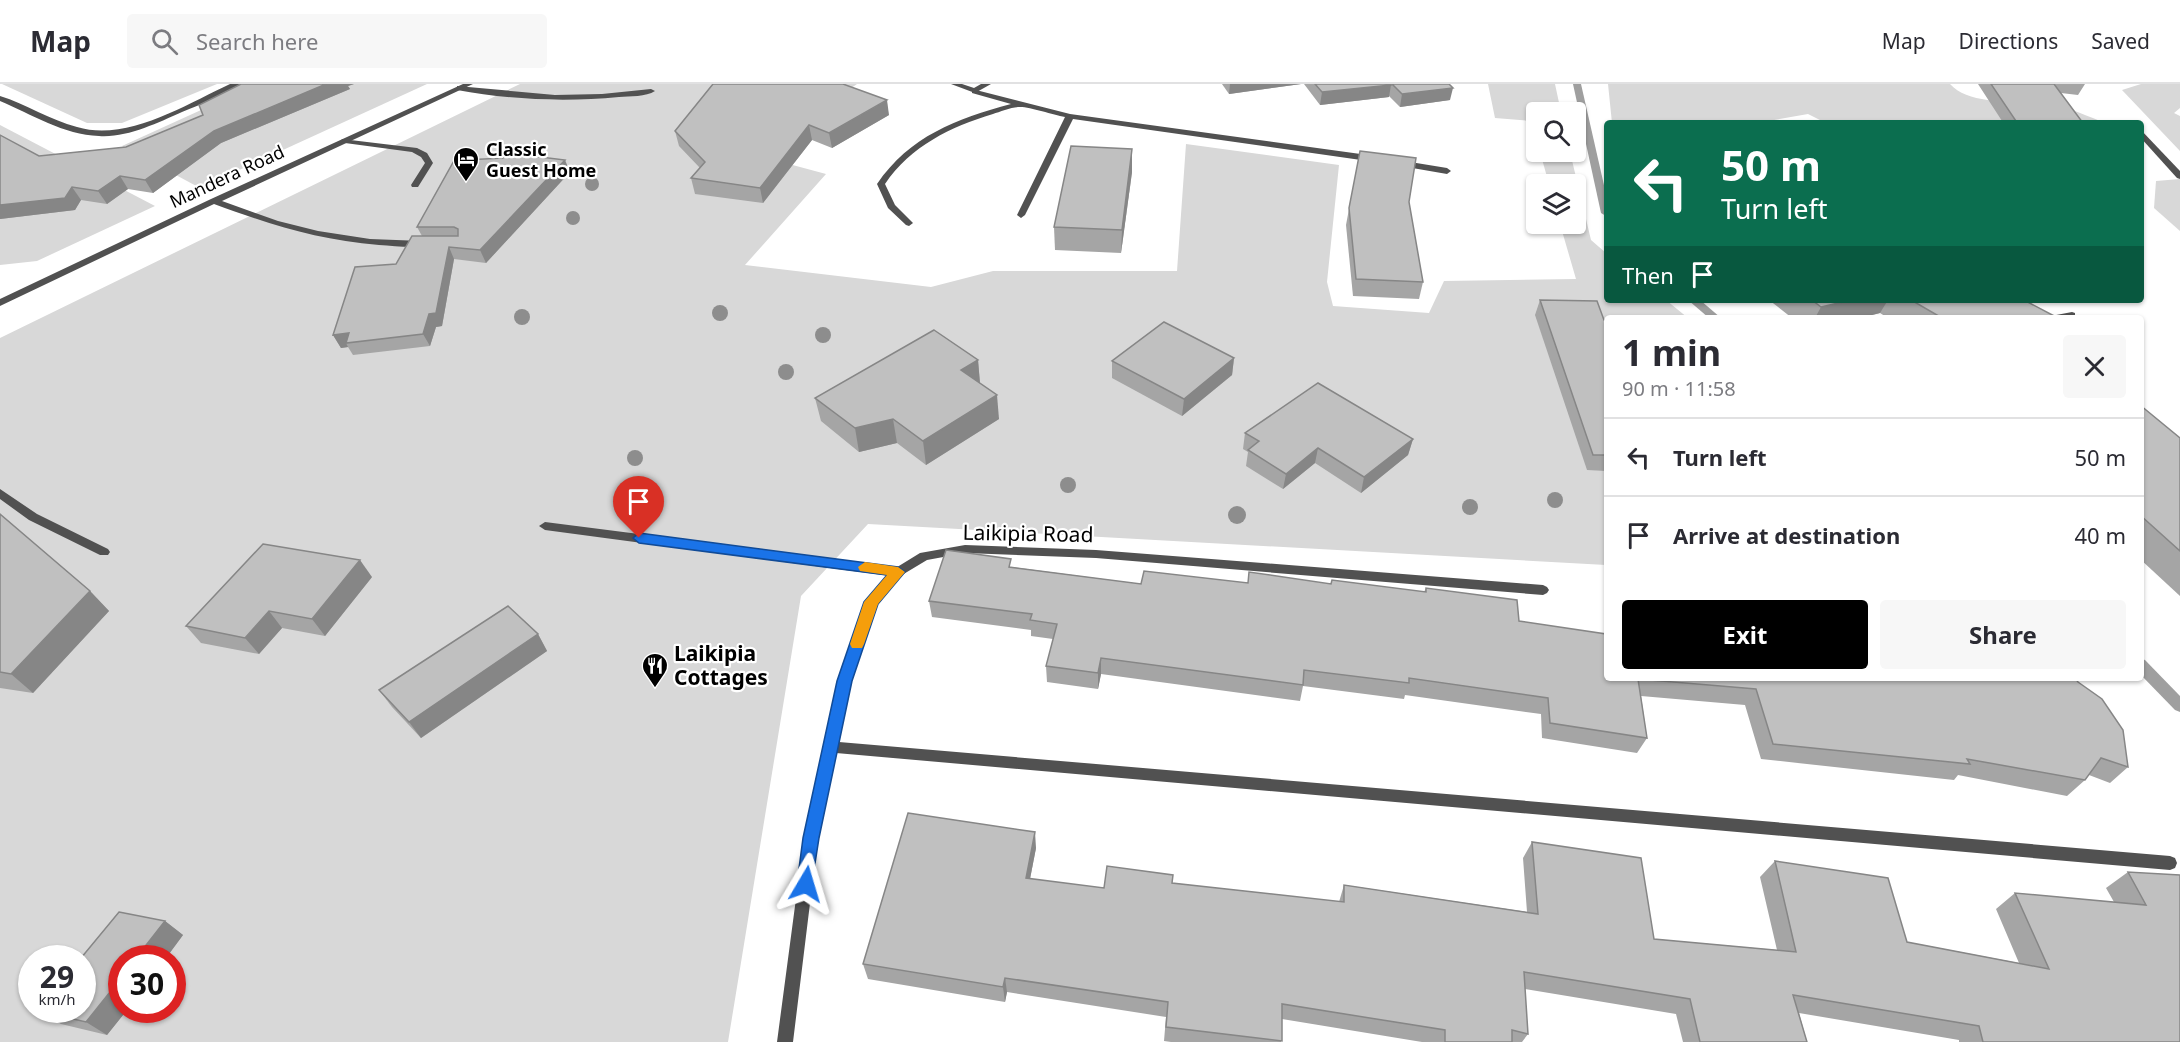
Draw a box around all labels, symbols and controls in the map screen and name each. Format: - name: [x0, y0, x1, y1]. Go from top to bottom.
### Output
- search box: [127, 14, 547, 68]
- text: Map: [30, 22, 91, 60]
- icon: search: [148, 25, 181, 58]
- text: Search here: [196, 26, 318, 56]
- text: Map: [1882, 27, 1926, 55]
- text: Directions: [1959, 27, 2058, 55]
- text: Saved: [2091, 27, 2150, 55]
- map controls: [1526, 102, 1586, 234]
- button: search: [1526, 102, 1586, 162]
- text: 50 m: [1721, 136, 1821, 193]
- place label: Classic Guest Home: [486, 137, 596, 182]
- street label: Mandera Road: [165, 139, 288, 213]
- icon: left: [1622, 144, 1700, 222]
- hotel icon: Classic Guest Home: [451, 145, 481, 183]
- button: layers: [1526, 174, 1586, 234]
- text: Turn left: [1721, 190, 1827, 227]
- icon: arrive: [1686, 258, 1719, 291]
- text: Then: [1622, 260, 1674, 290]
- text: 1 min: [1622, 328, 1721, 377]
- button: close: [2063, 335, 2126, 398]
- text: 90 m · 11:58: [1622, 375, 1736, 402]
- icon: left: [1622, 441, 1655, 474]
- text: Turn left: [1673, 442, 1767, 472]
- text: 50 m: [2075, 442, 2126, 472]
- pin: [613, 476, 664, 538]
- icon: arrive: [622, 485, 655, 518]
- street label: Laikipia Road: [962, 518, 1094, 548]
- icon: arrive: [1622, 519, 1655, 552]
- text: Arrive at destination: [1673, 520, 1900, 550]
- text: 40 m: [2075, 520, 2126, 550]
- button: Exit: [1622, 600, 1868, 669]
- button: Share: [1880, 600, 2126, 669]
- place label: Laikipia Cottages: [674, 639, 768, 691]
- restaurant icon: Laikipia Cottages: [640, 651, 670, 689]
- position arrow: [774, 852, 838, 916]
- speed limit sign: 30: [108, 945, 186, 1023]
- text: 29: [40, 956, 74, 997]
- text: km/h: [39, 989, 75, 1009]

